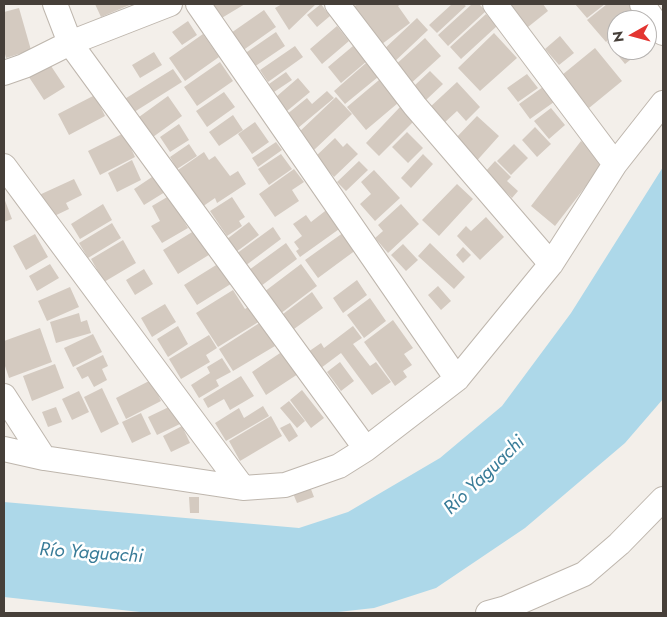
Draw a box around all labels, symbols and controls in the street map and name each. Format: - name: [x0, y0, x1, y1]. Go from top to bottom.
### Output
- north arrow: [607, 10, 657, 60]
- text: N: [608, 30, 629, 43]
- water label: Río Yaguachi: [440, 432, 530, 520]
- water label: Río Yaguachi: [38, 539, 144, 569]

